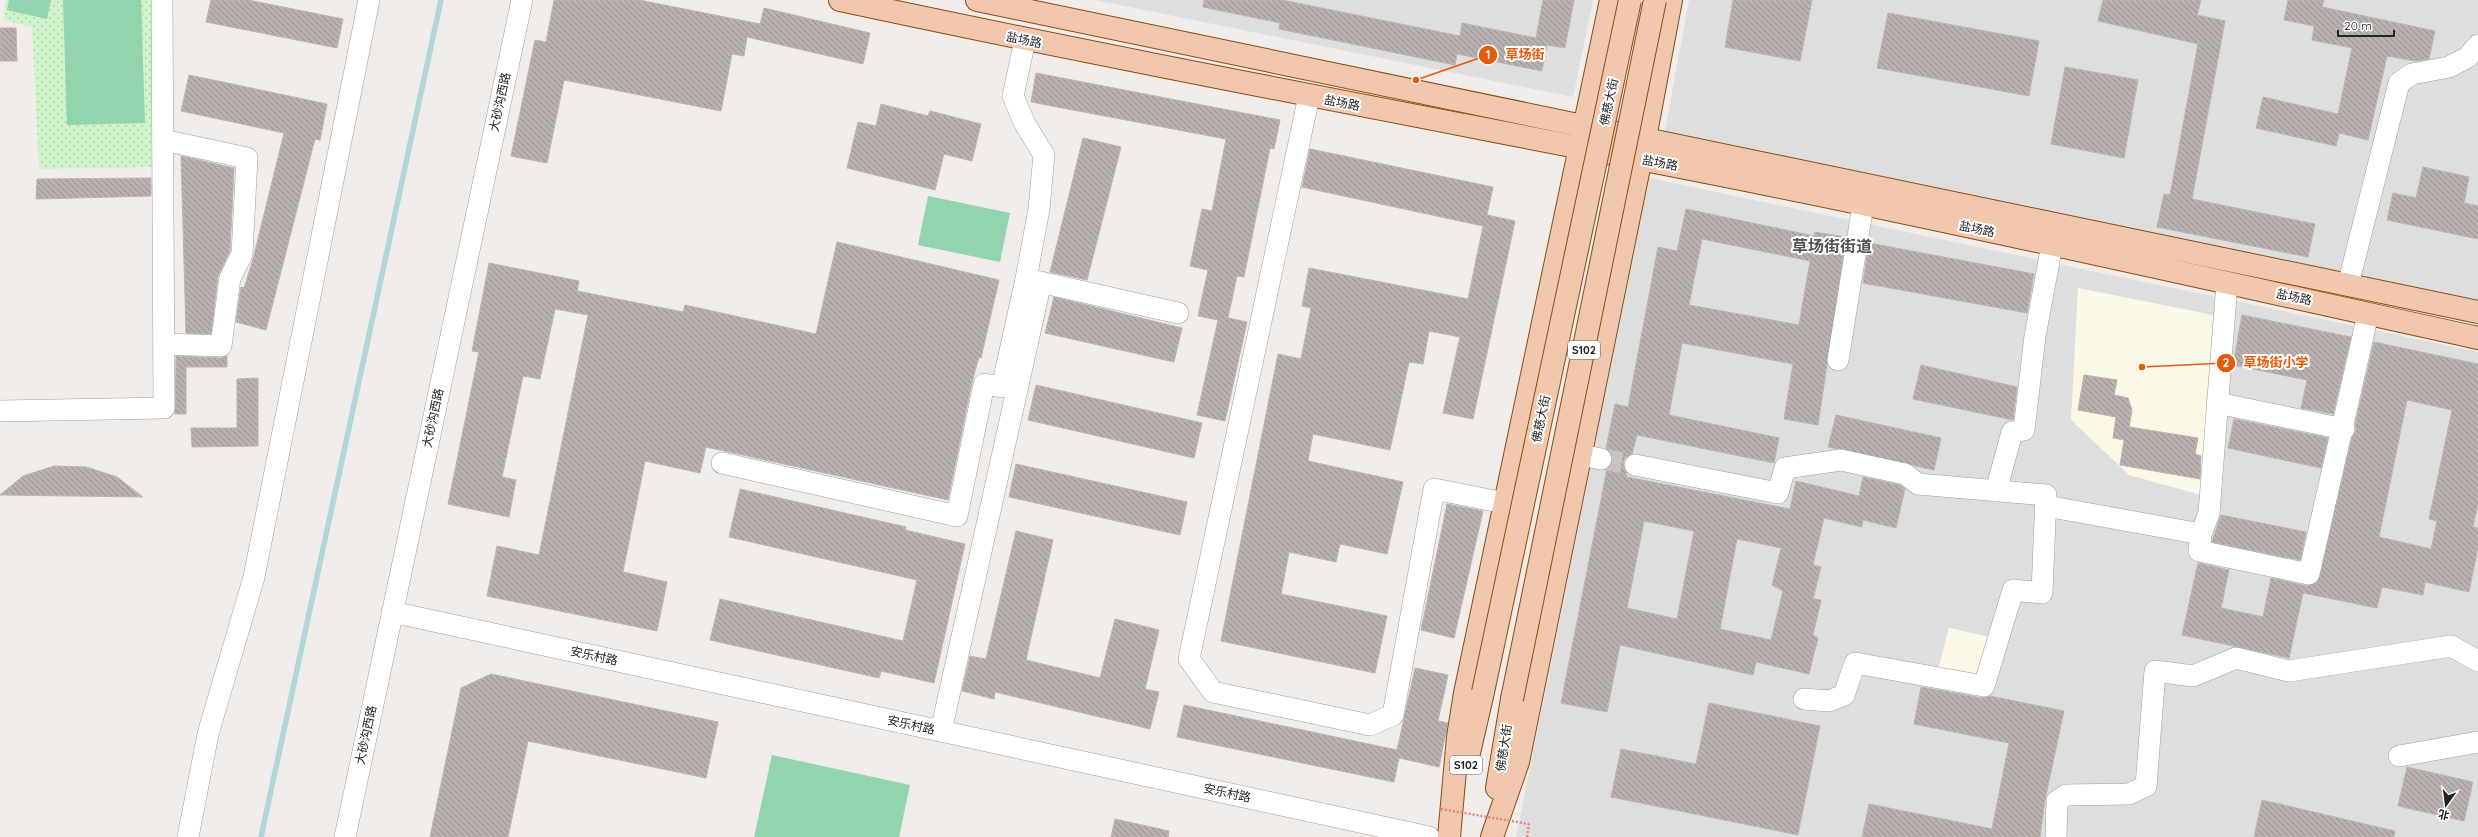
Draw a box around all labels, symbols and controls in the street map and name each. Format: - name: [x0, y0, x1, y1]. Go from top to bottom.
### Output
- scale bar: [2338, 12, 2394, 38]
- text: 20 m: [2344, 18, 2372, 33]
- street label: 盐场路: [1005, 28, 1043, 51]
- callout: 草场街: [1478, 42, 1553, 67]
- text: 草场街: [1505, 46, 1545, 62]
- text: 1: [1486, 47, 1490, 62]
- street label: 大砂沟西路: [486, 71, 513, 133]
- street label: 佛慈大街: [1596, 77, 1621, 127]
- street label: 盐场路: [1323, 92, 1361, 113]
- street label: 盐场路: [1641, 152, 1679, 173]
- street label: 盐场路: [1958, 217, 1996, 240]
- district label: 草场街街道: [1792, 236, 1872, 256]
- street label: 盐场路: [2275, 285, 2313, 308]
- road number: S102: [1568, 341, 1600, 359]
- callout: 草场街小学: [2216, 350, 2317, 375]
- text: 草场街小学: [2243, 354, 2309, 370]
- text: 2: [2223, 355, 2230, 370]
- street label: 大砂沟西路: [419, 387, 446, 449]
- street label: 佛慈大街: [1528, 394, 1553, 444]
- street label: 安乐村路: [569, 643, 619, 668]
- street label: 大砂沟西路: [352, 704, 379, 766]
- street label: 安乐村路: [886, 712, 936, 737]
- street label: 佛慈大街: [1492, 723, 1515, 773]
- road number: S102: [1450, 756, 1482, 774]
- street label: 安乐村路: [1202, 780, 1252, 805]
- north arrow: [2426, 785, 2466, 825]
- text: 北: [2437, 807, 2451, 823]

